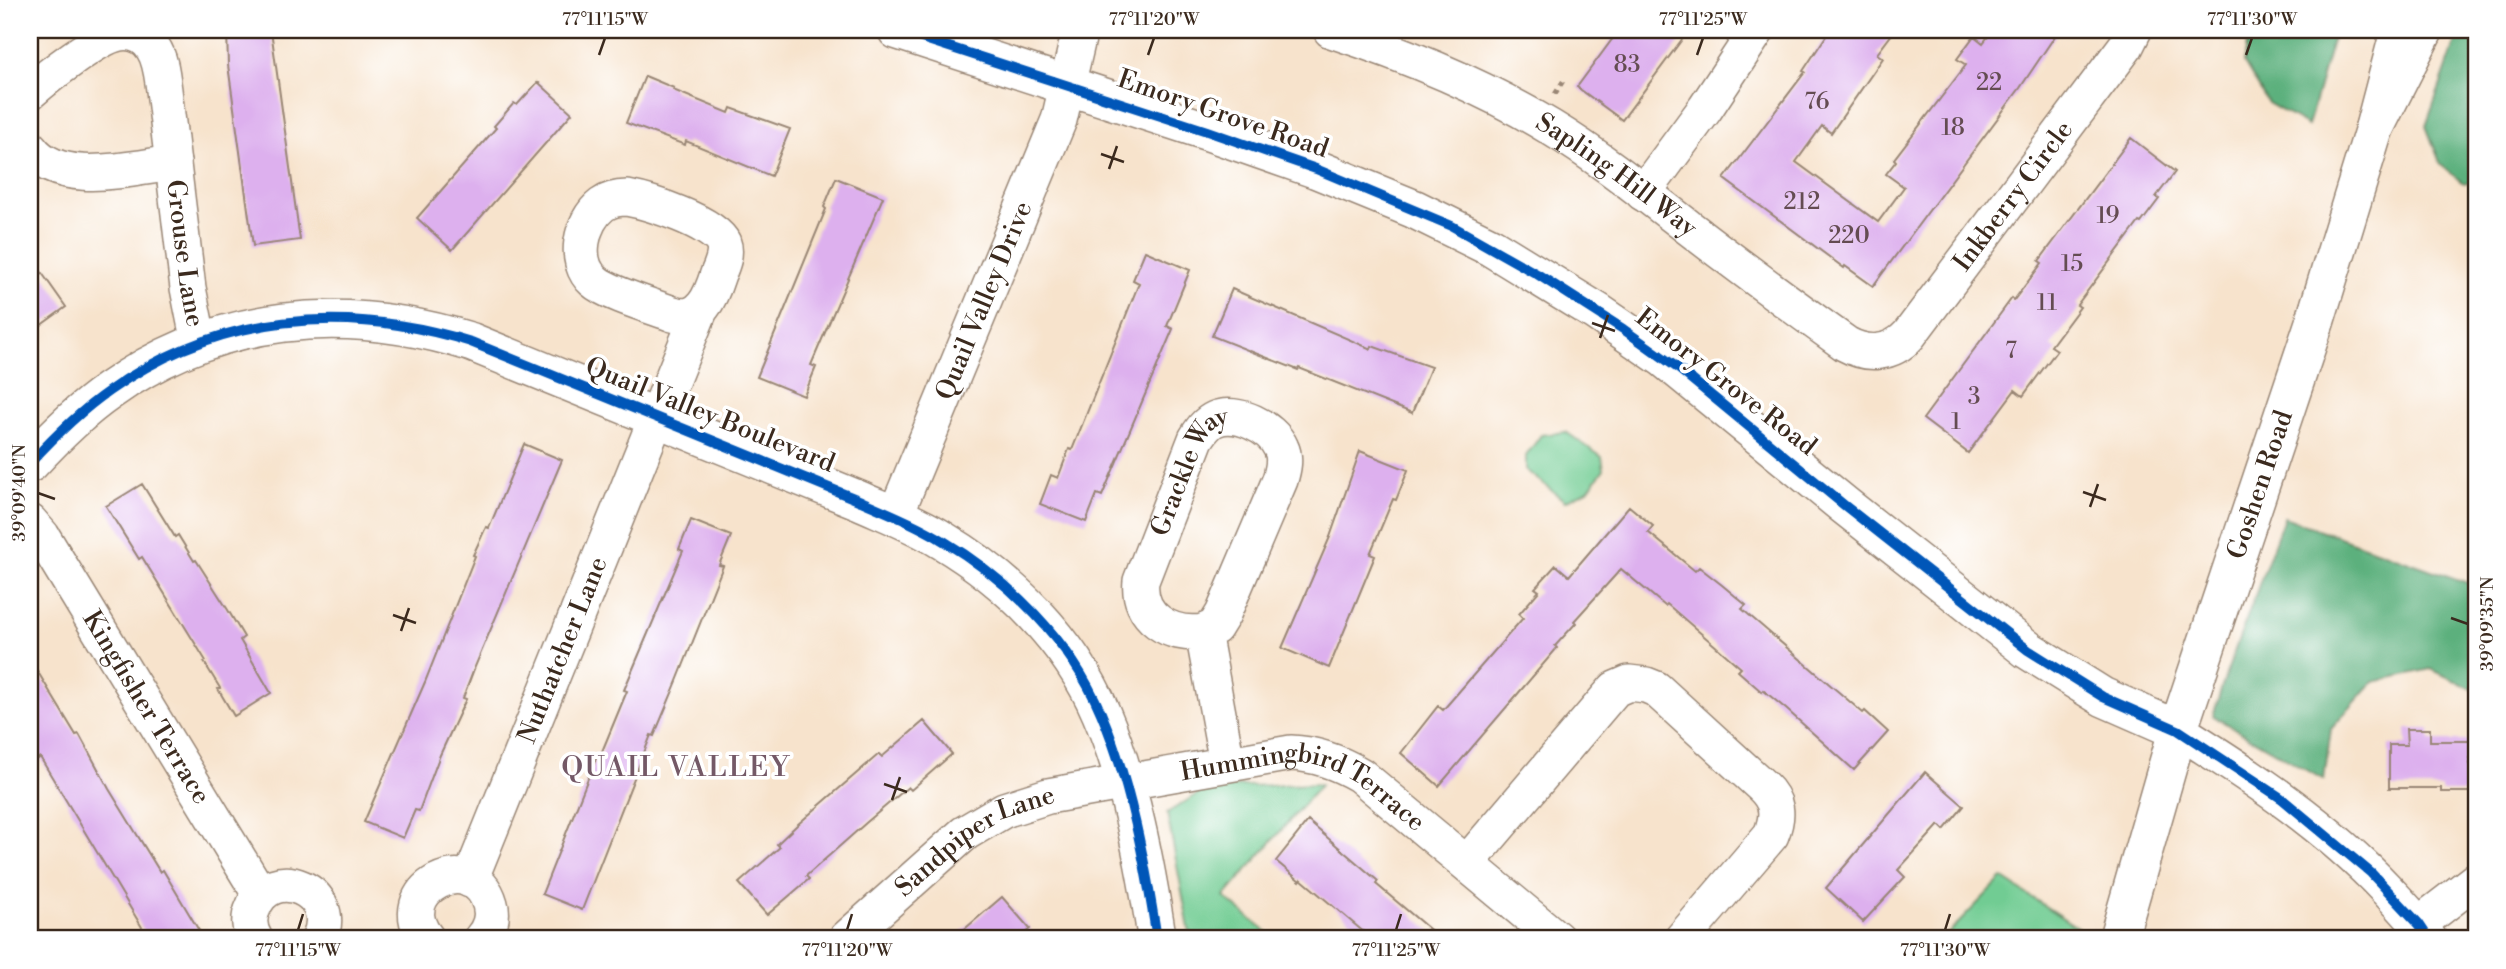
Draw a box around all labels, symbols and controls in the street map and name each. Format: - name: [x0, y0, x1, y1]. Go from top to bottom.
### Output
- text: 77°11'15"W: [562, 8, 649, 31]
- text: 77°11'20"W: [1109, 8, 1200, 31]
- text: 77°11'25"W: [1659, 8, 1748, 31]
- text: 77°11'30"W: [2207, 8, 2298, 31]
- house number: 83: [1614, 51, 1640, 79]
- street label: Emory Grove Road: [1113, 63, 1333, 165]
- house number: 22: [1976, 69, 2002, 97]
- house number: 76: [1805, 88, 1829, 116]
- street label: Sapling Hill Way: [1530, 106, 1704, 244]
- house number: 18: [1941, 114, 1965, 142]
- street label: Inkberry Circle: [1946, 114, 2080, 278]
- street label: Grouse Lane: [159, 178, 211, 330]
- house number: 212: [1784, 188, 1820, 216]
- street label: Quail Valley Drive: [929, 197, 1040, 405]
- house number: 19: [2096, 202, 2120, 230]
- house number: 220: [1828, 222, 1870, 250]
- house number: 15: [2061, 250, 2083, 278]
- house number: 11: [2037, 289, 2057, 317]
- street label: Emory Grove Road: [1629, 301, 1823, 463]
- house number: 7: [2005, 337, 2017, 365]
- street label: Quail Valley Boulevard: [581, 350, 840, 480]
- house number: 3: [1968, 383, 1980, 411]
- street label: Grackle Way: [1144, 400, 1231, 541]
- street label: Goshen Road: [2220, 406, 2300, 563]
- house number: 1: [1951, 408, 1961, 436]
- text: 39°09'40"N: [8, 444, 31, 542]
- street label: Nuthatcher Lane: [511, 552, 615, 748]
- text: 39°09'35"N: [2476, 576, 2499, 671]
- street label: Kingfisher Terrace: [75, 605, 217, 810]
- street label: Hummingbird Terrace: [1178, 737, 1431, 838]
- district label: QUAIL VALLEY: [561, 750, 791, 785]
- street label: Sandpiper Lane: [888, 779, 1059, 904]
- text: 77°11'15"W: [255, 939, 342, 962]
- text: 77°11'20"W: [802, 939, 893, 962]
- text: 77°11'25"W: [1352, 939, 1441, 962]
- text: 77°11'30"W: [1900, 939, 1991, 962]

